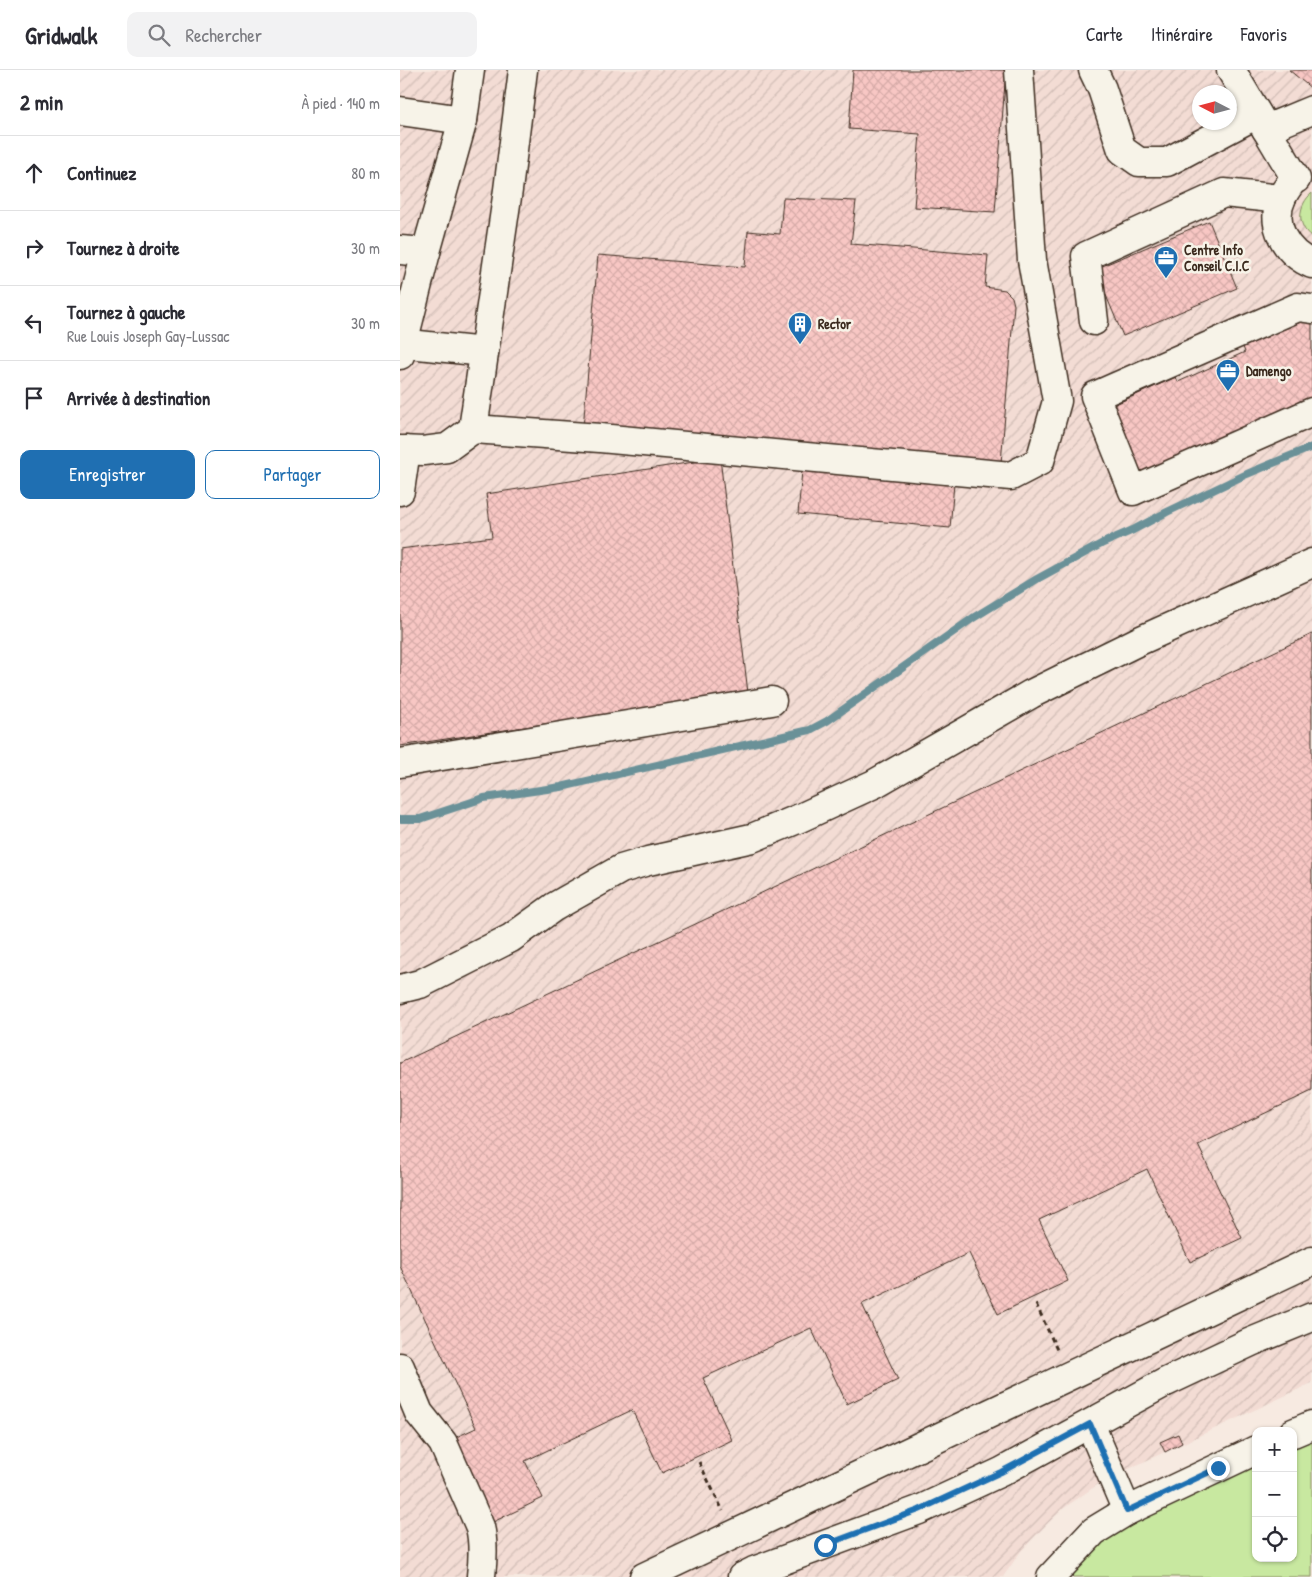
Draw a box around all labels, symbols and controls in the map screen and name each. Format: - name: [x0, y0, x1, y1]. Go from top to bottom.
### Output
- search box: [127, 12, 477, 57]
- text: Gridwalk: [25, 19, 97, 51]
- icon: search: [145, 21, 173, 49]
- text: Rechercher: [185, 22, 262, 48]
- text: Carte: [1086, 22, 1123, 47]
- text: Itinéraire: [1151, 22, 1213, 47]
- text: Favoris: [1241, 22, 1287, 47]
- north arrow: [1192, 85, 1237, 130]
- text: 2 min: [20, 88, 63, 117]
- text: À pied · 140 m: [301, 92, 380, 114]
- icon: ahead: [20, 159, 48, 187]
- text: Continuez: [67, 160, 136, 186]
- text: 80 m: [351, 162, 380, 184]
- icon: right: [20, 234, 48, 262]
- text: Tournez à droite: [67, 235, 180, 261]
- text: 30 m: [351, 237, 380, 259]
- place label: Centre Info Conseil C.I.C: [1184, 240, 1250, 275]
- office icon: Centre Info Conseil C.I.C: [1153, 245, 1179, 279]
- text: Tournez à gauche: [67, 299, 185, 325]
- icon: left: [20, 309, 48, 337]
- building icon: Rector: [787, 311, 813, 345]
- text: 30 m: [351, 312, 380, 334]
- place label: Rector: [818, 314, 852, 333]
- text: Rue Louis Joseph Gay-Lussac: [67, 325, 229, 347]
- office icon: Damengo: [1215, 358, 1241, 392]
- place label: Damengo: [1246, 361, 1292, 382]
- icon: arrive: [20, 384, 48, 412]
- text: Arrivée à destination: [67, 385, 210, 411]
- button: Enregistrer: [20, 450, 195, 499]
- button: Partager: [205, 450, 380, 499]
- map controls: [1252, 1427, 1297, 1562]
- button: +: [1252, 1427, 1297, 1472]
- route end: [1207, 1457, 1230, 1480]
- button: −: [1252, 1472, 1297, 1517]
- button: locate: [1252, 1517, 1297, 1562]
- route start: [814, 1534, 837, 1557]

